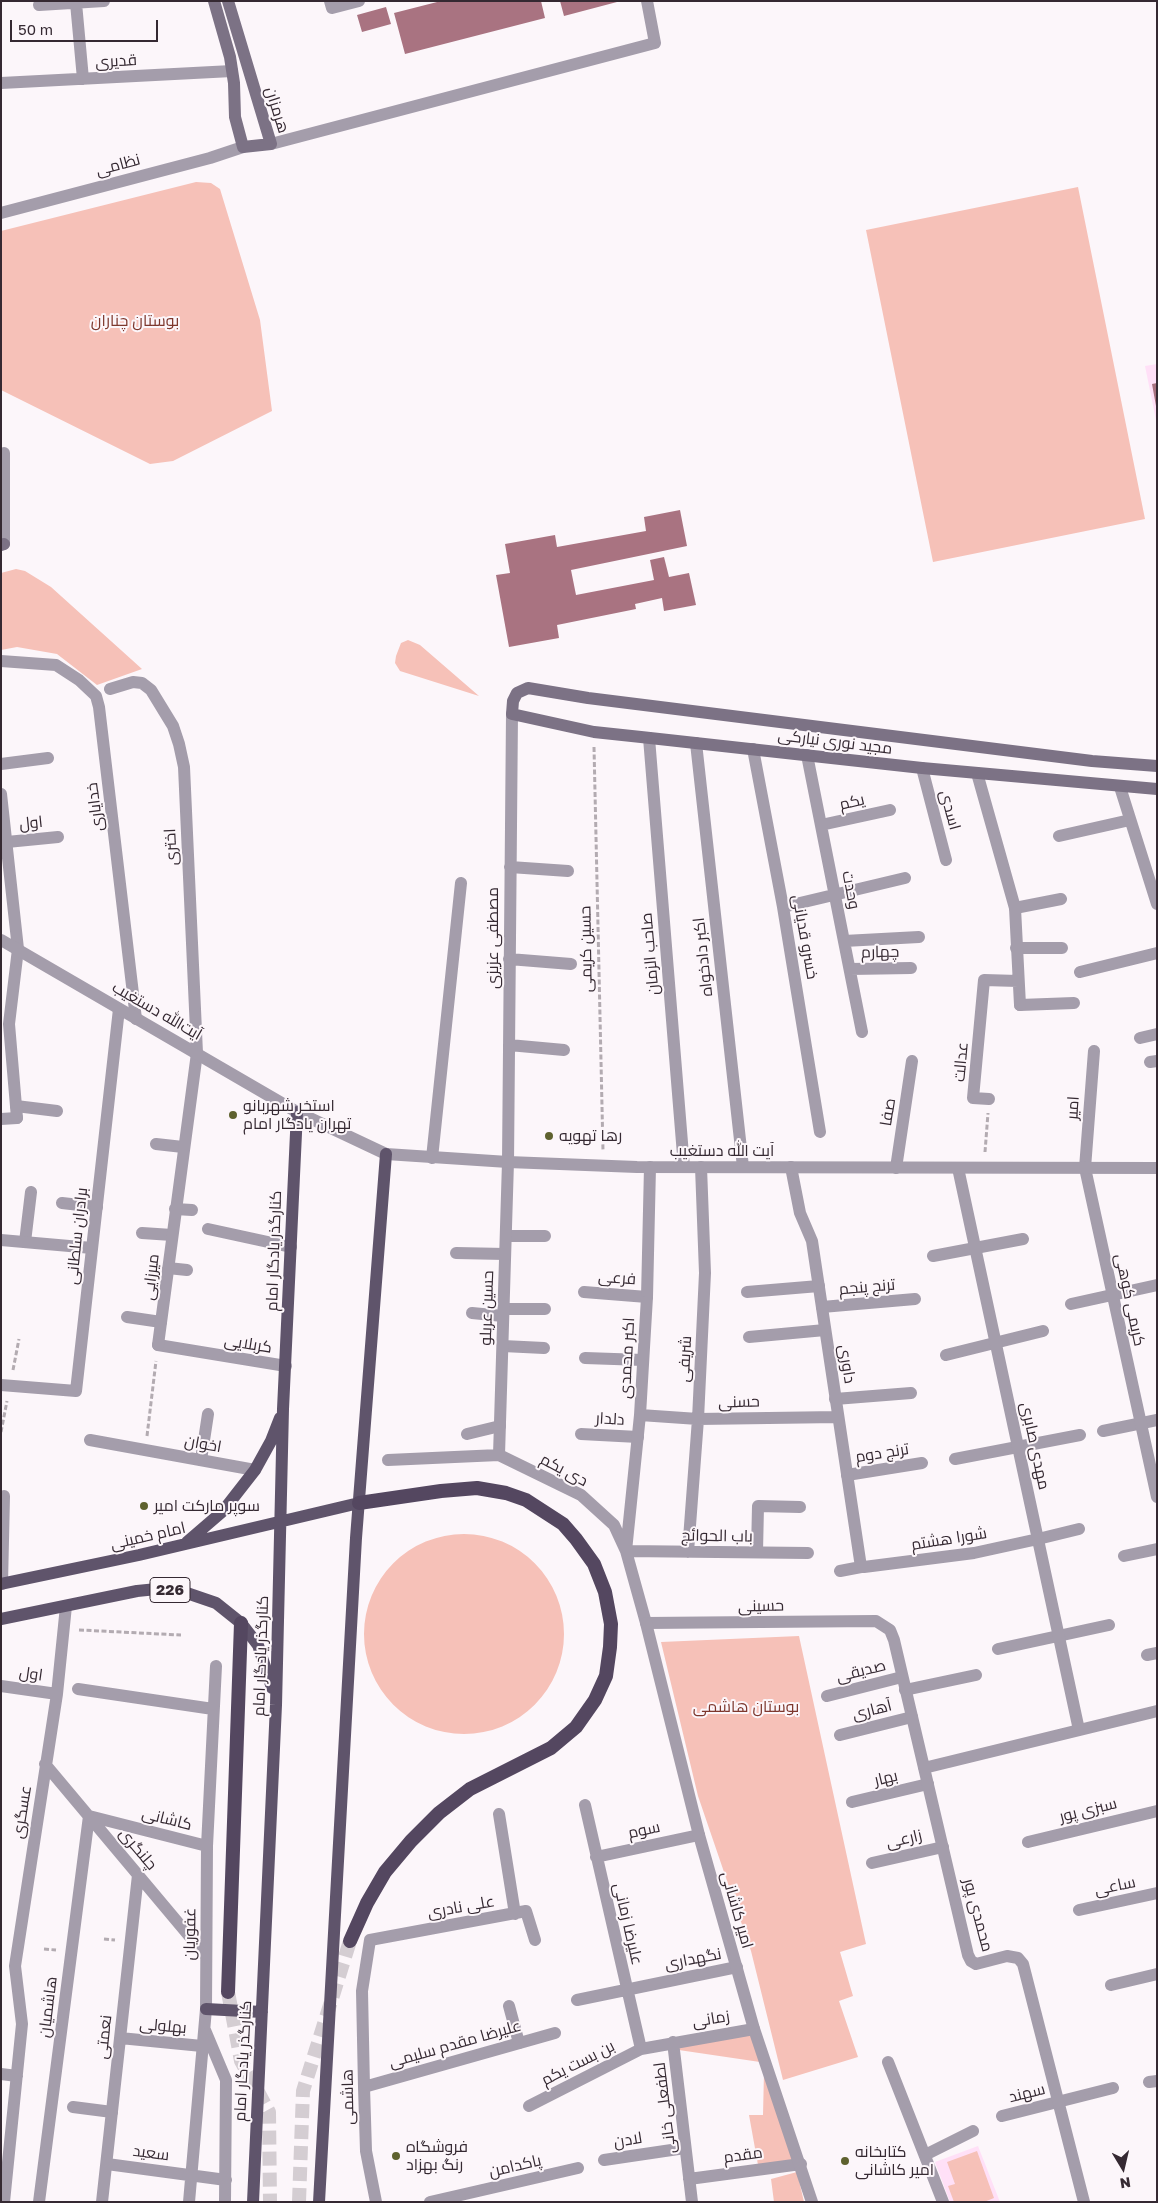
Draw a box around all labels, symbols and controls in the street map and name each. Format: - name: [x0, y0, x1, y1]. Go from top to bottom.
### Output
- scale bar: [12, 10, 160, 42]
- text: 50 m: [18, 20, 53, 38]
- street label: قدیری: [95, 50, 137, 72]
- street label: هرمزان: [261, 84, 293, 136]
- street label: نظامی: [94, 150, 142, 180]
- park label: بوستان چناران: [91, 311, 179, 331]
- street label: مجید نوری نیارکی: [777, 725, 893, 759]
- street label: خدایاری: [82, 781, 108, 833]
- street label: اسدی: [935, 788, 965, 832]
- street label: یکم: [837, 790, 867, 814]
- street label: اول: [18, 812, 44, 834]
- street label: اختری: [160, 828, 182, 866]
- street label: وحدت: [838, 869, 864, 911]
- street label: مصطفی عزیزی: [483, 887, 503, 989]
- street label: خسرو قدیانی: [788, 893, 822, 981]
- street label: حسین کریمی: [576, 906, 596, 992]
- street label: صاحب الزمان: [637, 912, 663, 996]
- street label: اکبر دادخواه: [689, 917, 717, 997]
- street label: چهارم: [861, 942, 899, 962]
- street label: آیت‌الله دستغیب: [109, 978, 205, 1044]
- street label: عدالت: [950, 1041, 972, 1083]
- street label: امیر: [1063, 1095, 1083, 1121]
- place label: استخر شهربانو تهران یادگار امام: [243, 1096, 351, 1134]
- street label: صفا: [876, 1097, 900, 1127]
- marker: استخر شهربانو تهران یادگار امام: [227, 1109, 239, 1121]
- place label: رها تهویه: [559, 1126, 622, 1146]
- marker: رها تهویه: [543, 1130, 555, 1142]
- street label: آیت الله دستغیب: [670, 1141, 774, 1161]
- street label: برادران سلطانی: [62, 1186, 92, 1286]
- street label: کنارگذر یادگار امام: [262, 1190, 286, 1312]
- street label: کریمی کوهی: [1111, 1252, 1149, 1348]
- street label: میرزایی: [139, 1253, 163, 1301]
- street label: فرعی: [597, 1267, 637, 1289]
- street label: حسین عربلو: [476, 1270, 498, 1346]
- street label: ترنج پنجم: [838, 1275, 896, 1299]
- street label: اکبر محمدی: [615, 1317, 639, 1399]
- street label: کربلایی: [223, 1331, 273, 1357]
- street label: شریفی: [674, 1335, 696, 1383]
- street label: داوری: [834, 1343, 860, 1385]
- street label: حسنی: [718, 1392, 760, 1412]
- street label: مهدی صابری: [1016, 1400, 1054, 1492]
- street label: دلدار: [595, 1409, 625, 1429]
- street label: اخوان: [183, 1431, 223, 1457]
- street label: ترنج دوم: [854, 1439, 910, 1467]
- street label: دی یکم: [537, 1449, 591, 1491]
- place label: سوپر مارکت امیر: [154, 1496, 260, 1516]
- marker: سوپر مارکت امیر: [138, 1500, 150, 1512]
- street label: امام خمینی: [109, 1518, 187, 1554]
- street label: شورا هشتم: [910, 1524, 988, 1554]
- street label: باب الحوائج: [681, 1526, 753, 1546]
- road number: 226: [150, 1578, 190, 1602]
- street label: کنارگذر یادگار امام: [249, 1595, 273, 1717]
- street label: حسینی: [738, 1596, 784, 1616]
- street label: صدیقی: [834, 1656, 888, 1686]
- street label: اول: [18, 1663, 44, 1685]
- street label: آهاری: [850, 1696, 894, 1724]
- park label: بوستان هاشمی: [693, 1697, 799, 1717]
- street label: بهار: [872, 1766, 900, 1790]
- street label: عسگری: [8, 1784, 36, 1840]
- street label: سبزی پور: [1057, 1794, 1119, 1826]
- street label: کاشانی: [140, 1804, 194, 1834]
- street label: سوم: [626, 1817, 662, 1843]
- street label: چلنگری: [115, 1824, 161, 1874]
- street label: زارعی: [884, 1826, 924, 1852]
- street label: امیر کاشانی: [717, 1869, 757, 1951]
- street label: ساعی: [1093, 1872, 1137, 1900]
- street label: محمدی پور: [959, 1876, 997, 1954]
- street label: علیرضا زمانی: [609, 1881, 647, 1967]
- street label: علی نادری: [426, 1892, 496, 1922]
- street label: غفوریان: [180, 1907, 200, 1961]
- street label: نگهداری: [663, 1944, 723, 1974]
- street label: هاشمیان: [35, 1975, 61, 2039]
- street label: کنارگذر یادگار امام: [230, 2000, 256, 2122]
- street label: زمانی: [691, 2007, 731, 2031]
- street label: نعمتی: [92, 2014, 116, 2060]
- street label: بهلولی: [138, 2014, 188, 2038]
- street label: علیرضا مقدم سلیمی: [387, 2016, 523, 2072]
- street label: بن بست یکم: [538, 2036, 618, 2090]
- street label: لطفعلی خانی: [650, 2061, 680, 2155]
- street label: هاشمی: [338, 2069, 358, 2125]
- street label: سهند: [1007, 2079, 1047, 2107]
- street label: لادن: [612, 2128, 644, 2152]
- place label: فروشگاه رنگ بهزاد: [406, 2137, 468, 2175]
- street label: سعید: [132, 2141, 170, 2165]
- place label: کتابخانه امیر کاشانی: [855, 2142, 934, 2180]
- street label: مقدم: [722, 2143, 764, 2167]
- north arrow: [1098, 2143, 1148, 2193]
- marker: فروشگاه رنگ بهزاد: [390, 2150, 402, 2162]
- street label: پاکدامن: [487, 2151, 543, 2181]
- marker: کتابخانه امیر کاشانی: [839, 2155, 851, 2167]
- text: N: [1119, 2174, 1132, 2193]

